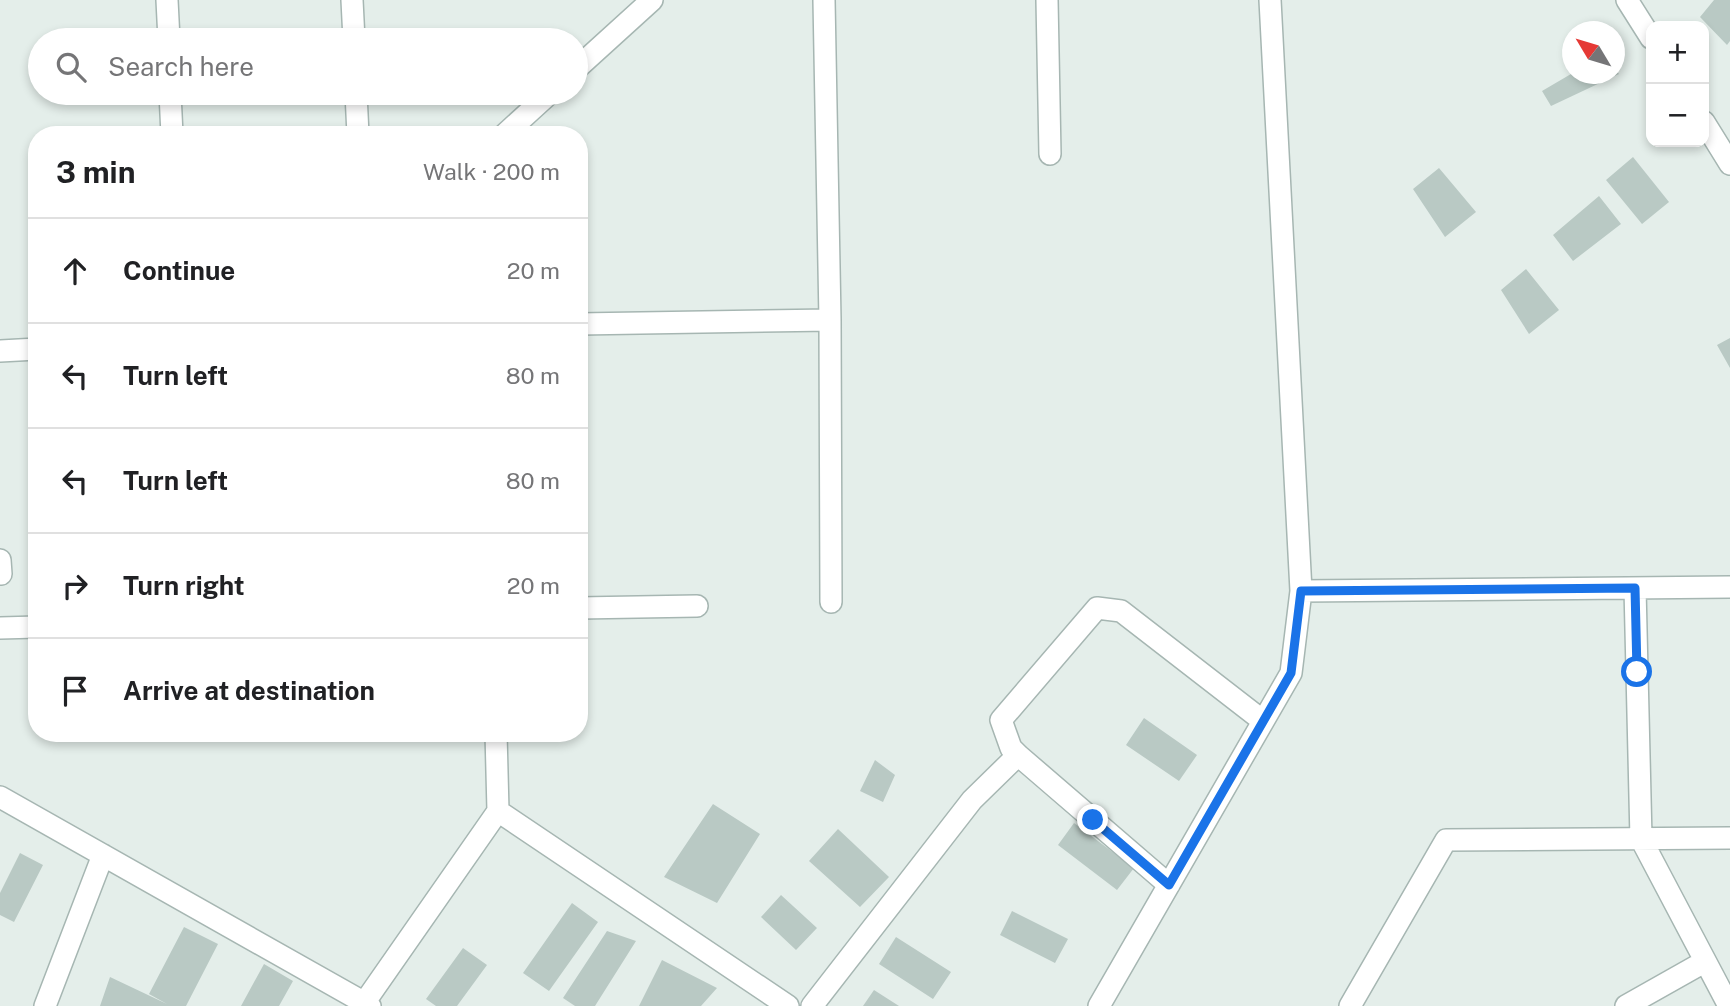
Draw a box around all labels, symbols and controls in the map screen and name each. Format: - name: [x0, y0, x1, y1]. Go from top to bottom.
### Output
- north arrow: [1562, 21, 1625, 84]
- map controls: [1646, 21, 1709, 147]
- button: +: [1646, 21, 1709, 84]
- search box: [28, 28, 588, 105]
- icon: search: [52, 48, 90, 86]
- text: Search here: [108, 51, 254, 82]
- button: −: [1646, 84, 1709, 147]
- text: 3 min: [56, 154, 135, 190]
- text: Walk · 200 m: [423, 158, 560, 185]
- icon: ahead: [56, 252, 94, 290]
- text: Continue: [123, 255, 235, 286]
- text: 20 m: [507, 257, 560, 284]
- icon: left: [56, 357, 94, 395]
- text: Turn left: [123, 360, 228, 391]
- text: 80 m: [506, 362, 560, 389]
- icon: left: [56, 462, 94, 500]
- text: Turn left: [123, 465, 228, 496]
- text: 80 m: [506, 467, 560, 494]
- icon: right: [56, 567, 94, 605]
- text: Turn right: [123, 570, 245, 601]
- text: 20 m: [507, 572, 560, 599]
- route start: [1621, 656, 1652, 687]
- icon: arrive: [56, 672, 94, 710]
- text: Arrive at destination: [123, 675, 375, 706]
- route end: [1077, 804, 1108, 835]

